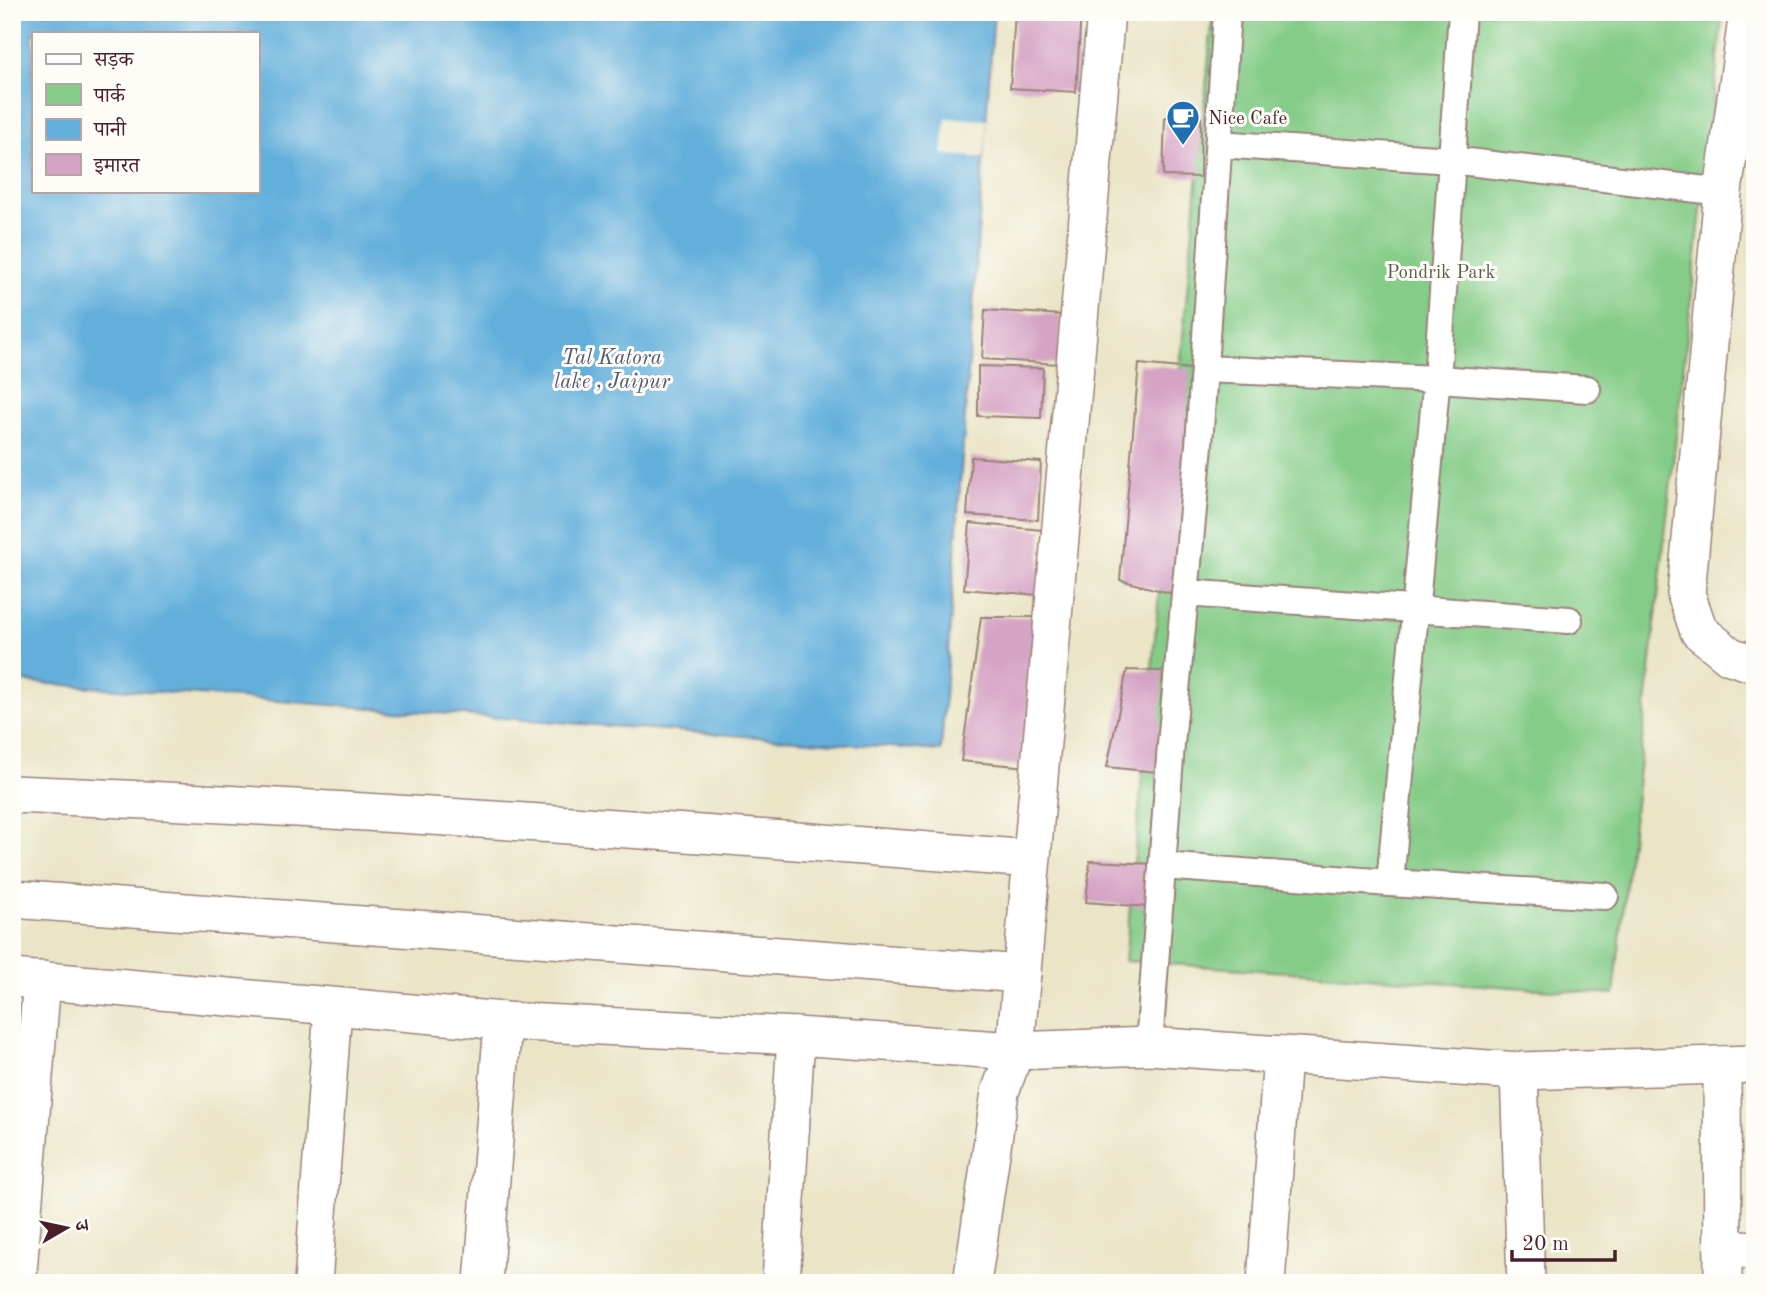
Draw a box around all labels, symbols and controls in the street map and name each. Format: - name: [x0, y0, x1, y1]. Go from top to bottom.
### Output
- legend: [32, 32, 259, 192]
- text: सड़क: [93, 50, 134, 71]
- text: पार्क: [93, 83, 126, 107]
- cafe icon: Nice Cafe: [1164, 98, 1202, 147]
- place label: Nice Cafe: [1208, 110, 1287, 129]
- text: पानी: [93, 117, 127, 141]
- text: इमारत: [93, 156, 141, 177]
- park label: Pondrik Park: [1387, 264, 1496, 283]
- water label: Tal Katora lake , Jaipur: [554, 348, 671, 393]
- north arrow: [32, 1194, 102, 1264]
- text: उ: [70, 1217, 91, 1233]
- scale bar: [1512, 1218, 1615, 1262]
- text: 20 m: [1522, 1234, 1569, 1255]

